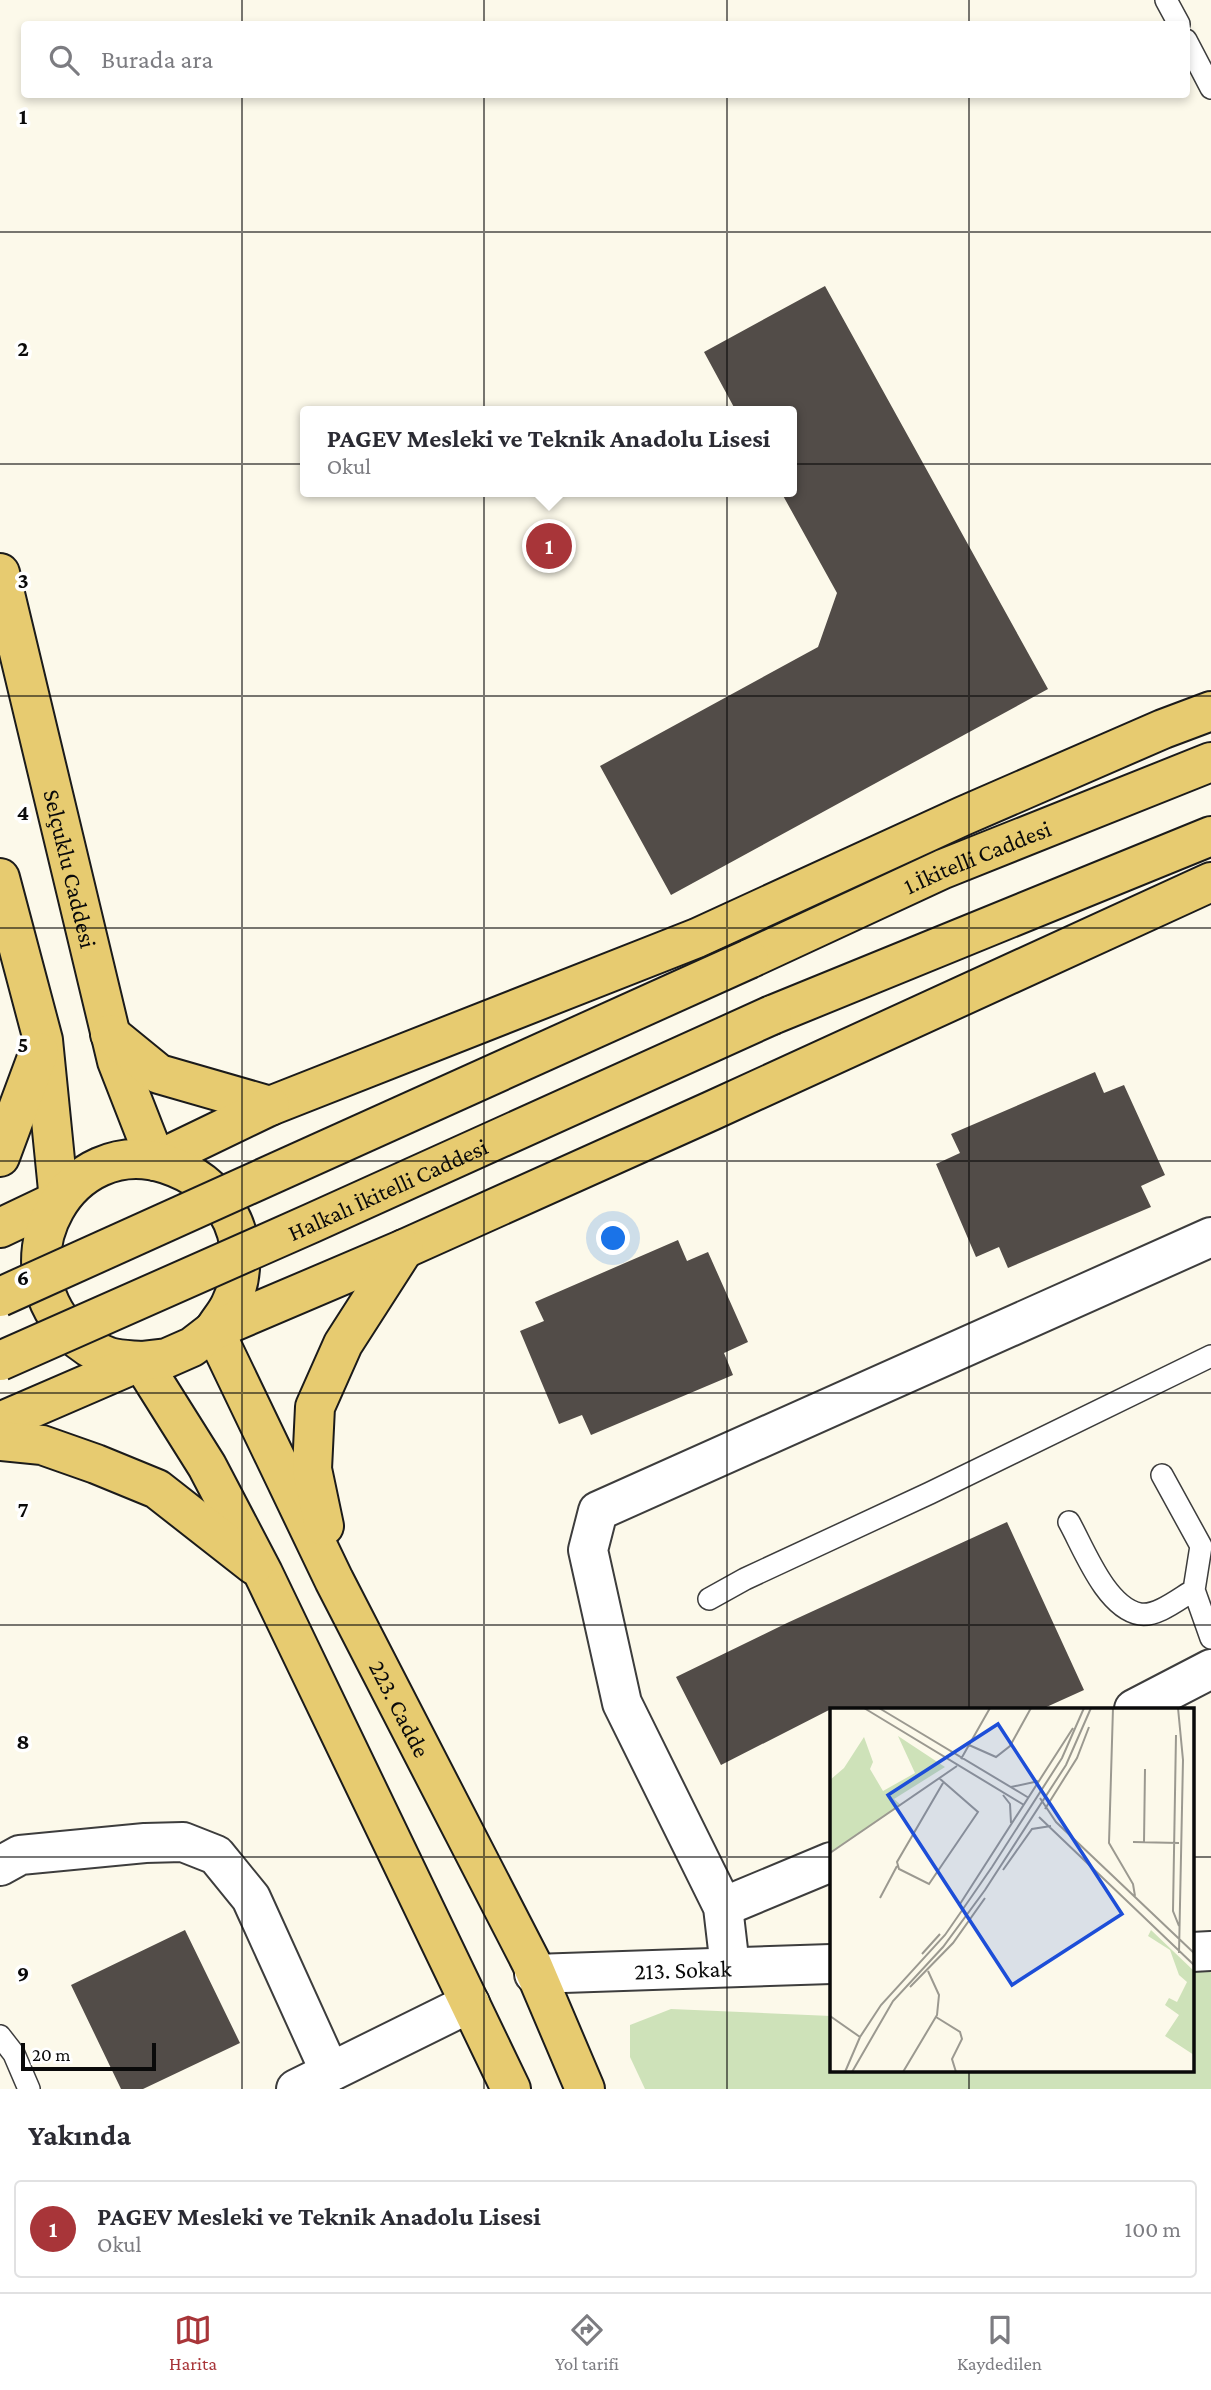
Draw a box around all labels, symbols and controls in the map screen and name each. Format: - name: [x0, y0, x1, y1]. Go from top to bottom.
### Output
- search box: [21, 21, 1190, 98]
- icon: search: [45, 41, 83, 79]
- text: Burada ara: [101, 45, 213, 74]
- text: 1: [19, 103, 28, 129]
- text: 2: [17, 335, 29, 361]
- popup: [300, 406, 797, 497]
- text: PAGEV Mesleki ve Teknik Anadolu Lisesi: [327, 424, 770, 453]
- text: Okul: [327, 453, 371, 479]
- pin: 1: [526, 520, 572, 572]
- text: 3: [17, 567, 29, 593]
- street label: Selçuklu Caddesi: [39, 786, 103, 951]
- text: 4: [17, 799, 29, 825]
- street label: 1.İkitelli Caddesi: [899, 814, 1054, 899]
- text: 5: [17, 1031, 29, 1057]
- street label: Halkalı İkitelli Caddesi: [283, 1132, 492, 1246]
- your location: [596, 1221, 630, 1255]
- text: 6: [17, 1264, 29, 1290]
- text: 7: [17, 1496, 29, 1522]
- street label: 223. Cadde: [364, 1656, 436, 1761]
- inset map: [830, 1708, 1194, 2072]
- text: 8: [16, 1728, 30, 1754]
- street label: 213. Sokak: [634, 1954, 733, 1984]
- text: 9: [17, 1960, 29, 1986]
- scale bar: [21, 2040, 156, 2072]
- text: 20 m: [32, 2044, 71, 2065]
- text: Yakında: [28, 2118, 131, 2151]
- text: PAGEV Mesleki ve Teknik Anadolu Lisesi: [97, 2202, 541, 2231]
- text: 1: [49, 2216, 57, 2242]
- text: 100 m: [1125, 2216, 1181, 2242]
- text: Okul: [97, 2231, 142, 2257]
- tab: Harita: [169, 2311, 217, 2374]
- tab: Yol tarifi: [555, 2311, 619, 2374]
- tab: Kaydedilen: [957, 2311, 1042, 2374]

